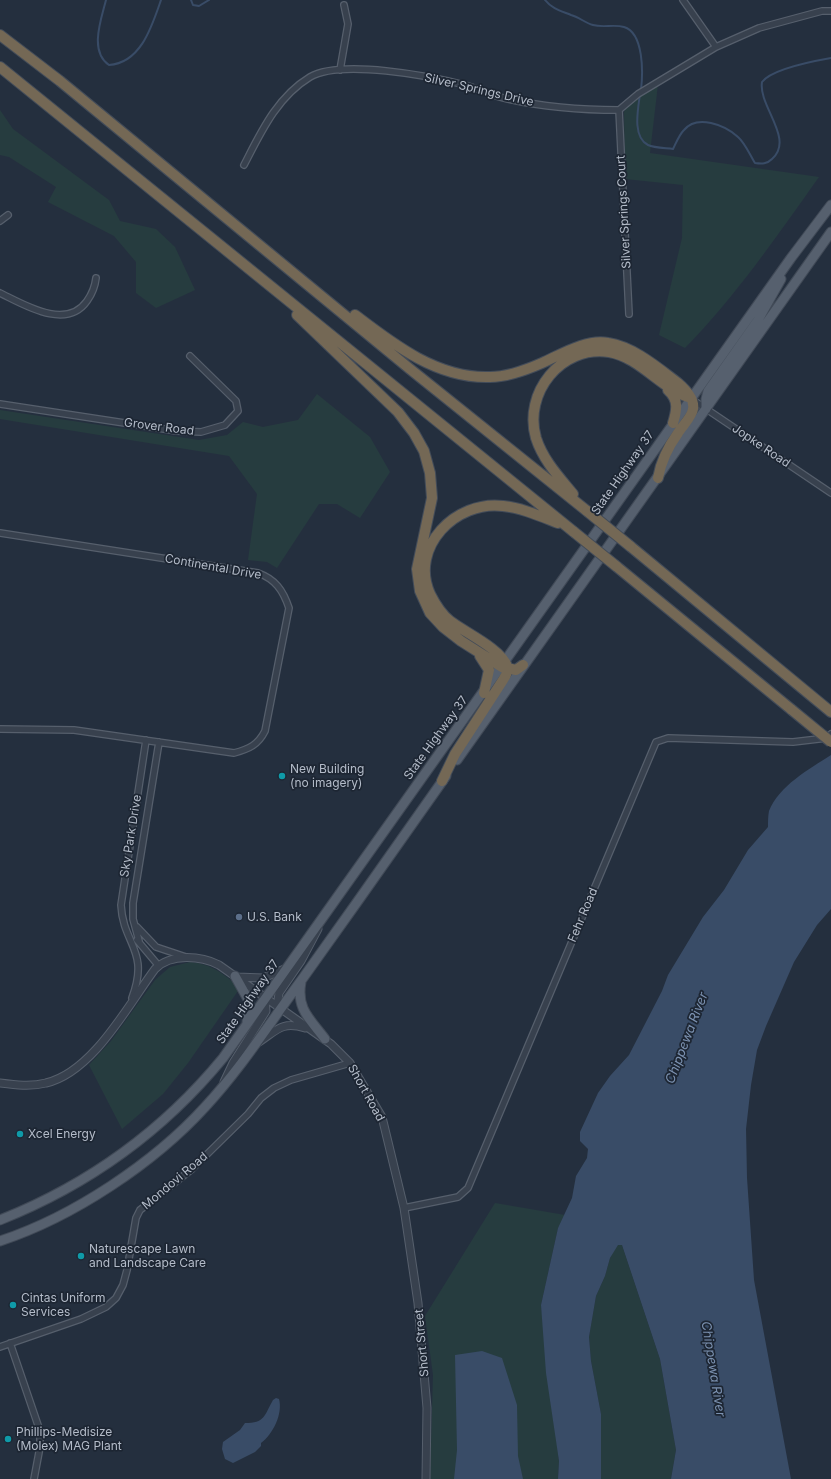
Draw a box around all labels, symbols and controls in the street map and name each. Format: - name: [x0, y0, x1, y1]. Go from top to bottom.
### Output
- street label: Silver Springs Drive: [423, 70, 535, 110]
- street label: Silver Springs Court: [614, 155, 634, 269]
- street label: Grover Road: [123, 416, 195, 438]
- street label: Jopke Road: [729, 421, 793, 471]
- street label: State Highway 37: [589, 428, 657, 518]
- street label: Continental Drive: [164, 551, 262, 583]
- street label: State Highway 37: [401, 693, 471, 783]
- place label: New Building (no imagery): [290, 762, 364, 790]
- marker: New Building (no imagery): [277, 771, 287, 781]
- street label: Sky Park Drive: [117, 794, 145, 878]
- street label: Fehr Road: [565, 886, 601, 944]
- place label: U.S. Bank: [247, 910, 302, 924]
- marker: U.S. Bank: [234, 912, 244, 922]
- street label: State Highway 37: [214, 957, 282, 1047]
- water label: Chippewa River: [662, 990, 712, 1086]
- street label: Short Road: [344, 1062, 388, 1124]
- place label: Xcel Energy: [28, 1127, 96, 1141]
- marker: Xcel Energy: [15, 1129, 25, 1139]
- street label: Mondovi Road: [139, 1149, 211, 1213]
- place label: Naturescape Lawn and Landscape Care: [89, 1242, 206, 1270]
- marker: Naturescape Lawn and Landscape Care: [76, 1251, 86, 1261]
- place label: Cintas Uniform Services: [21, 1291, 106, 1319]
- marker: Cintas Uniform Services: [8, 1300, 18, 1310]
- street label: Short Street: [412, 1309, 432, 1377]
- water label: Chippewa River: [698, 1320, 728, 1418]
- place label: Phillips-Medisize (Molex) MAG Plant: [16, 1425, 122, 1453]
- marker: Phillips-Medisize (Molex) MAG Plant: [3, 1434, 13, 1444]

